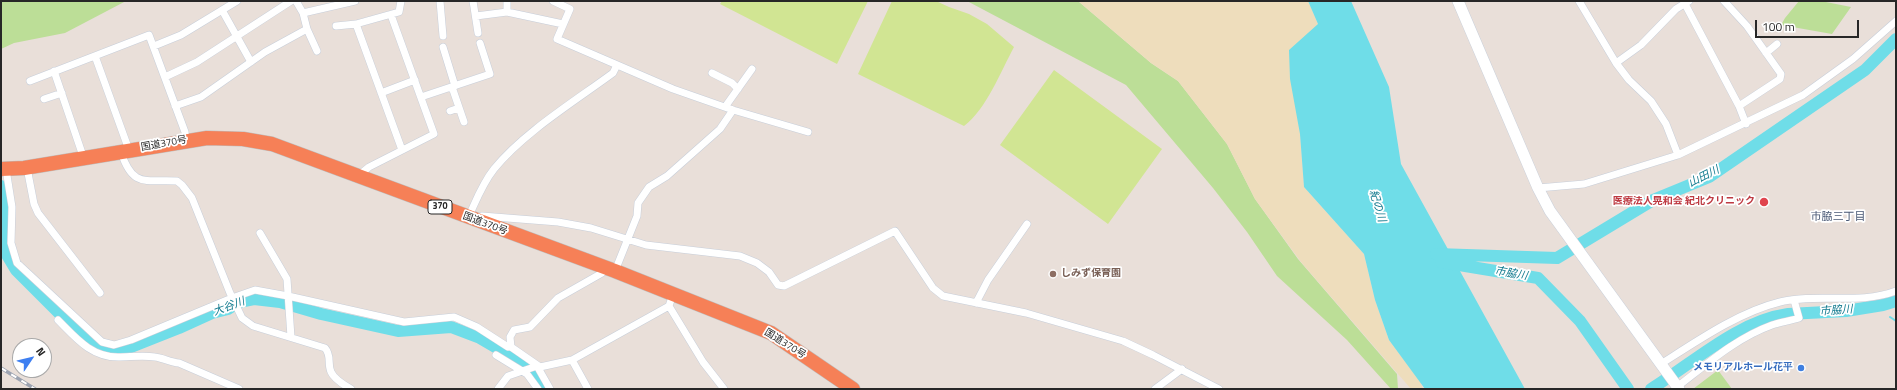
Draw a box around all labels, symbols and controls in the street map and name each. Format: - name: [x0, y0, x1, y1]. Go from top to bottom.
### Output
- scale bar: [1757, 12, 1861, 38]
- text: 100 m: [1762, 17, 1795, 36]
- street label: 国道370号: [140, 134, 188, 154]
- water label: 山田川: [1686, 164, 1722, 190]
- water label: 紀の川: [1366, 188, 1388, 224]
- place label: 医療法人晃和会 紀北クリニック: [1613, 196, 1755, 208]
- marker: 医療法人晃和会 紀北クリニック: [1758, 196, 1770, 208]
- road number: 370: [428, 200, 452, 214]
- street label: 国道370号: [461, 210, 509, 238]
- district label: 市脇三丁目: [1811, 210, 1865, 224]
- water label: 市脇川: [1494, 265, 1528, 283]
- place label: しみず保育園: [1061, 268, 1121, 280]
- marker: しみず保育園: [1048, 269, 1058, 279]
- water label: 大谷川: [211, 295, 247, 319]
- water label: 市脇川: [1819, 303, 1853, 319]
- street label: 国道370号: [762, 327, 808, 361]
- north arrow: [12, 338, 52, 378]
- text: N: [32, 344, 50, 359]
- place label: メモリアルホール花平: [1693, 362, 1793, 374]
- marker: メモリアルホール花平: [1796, 363, 1806, 373]

